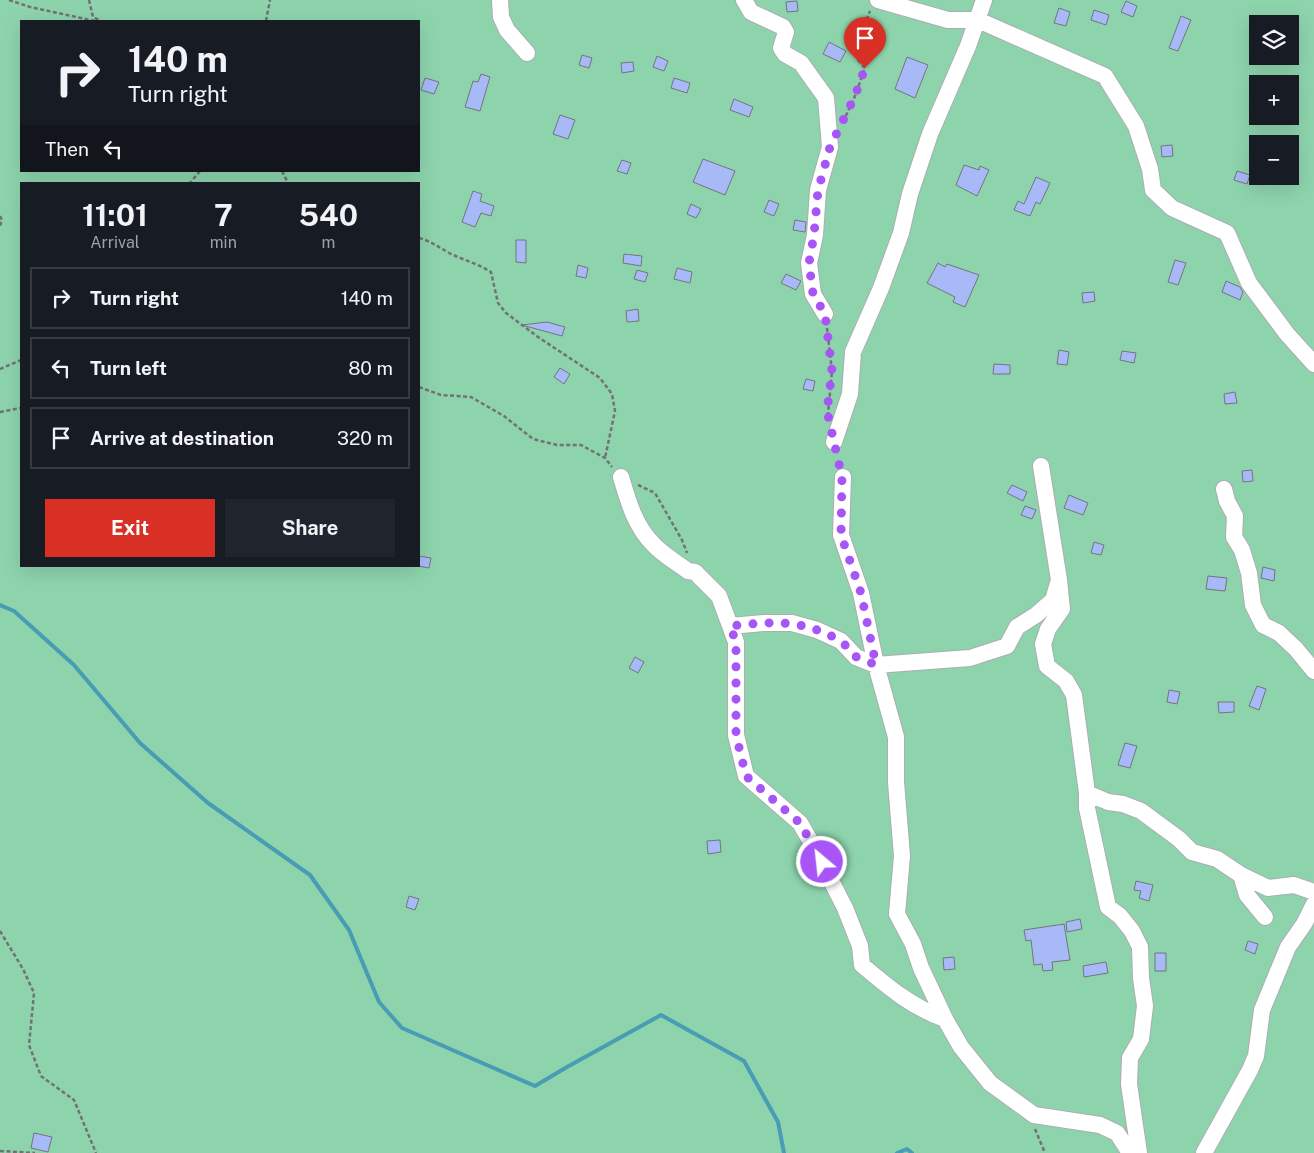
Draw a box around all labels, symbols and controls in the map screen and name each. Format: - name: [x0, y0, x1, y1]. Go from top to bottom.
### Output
- map controls: [1249, 15, 1299, 185]
- button: layers: [1249, 15, 1299, 65]
- pin: [844, 17, 886, 68]
- icon: arrive: [851, 24, 879, 52]
- text: 140 m: [128, 39, 228, 80]
- icon: right: [45, 40, 110, 105]
- button: +: [1249, 75, 1299, 125]
- text: Turn right: [128, 81, 228, 107]
- icon: left: [99, 135, 127, 163]
- button: −: [1249, 135, 1299, 185]
- text: Then: [45, 138, 89, 160]
- text: 11:01: [82, 197, 148, 233]
- text: 7: [214, 197, 233, 233]
- text: 540: [299, 197, 358, 233]
- text: Arrival: [90, 233, 140, 252]
- text: min: [210, 233, 237, 252]
- text: m: [322, 233, 335, 252]
- icon: right: [47, 284, 75, 312]
- text: Turn right: [90, 287, 179, 309]
- text: 140 m: [341, 287, 393, 309]
- icon: left: [47, 354, 75, 382]
- text: Turn left: [90, 357, 167, 379]
- text: 80 m: [348, 357, 393, 379]
- icon: arrive: [47, 424, 75, 452]
- text: Arrive at destination: [90, 427, 274, 449]
- text: 320 m: [337, 427, 393, 449]
- button: Exit: [45, 499, 215, 557]
- button: Share: [225, 499, 395, 557]
- position arrow: [795, 835, 847, 887]

